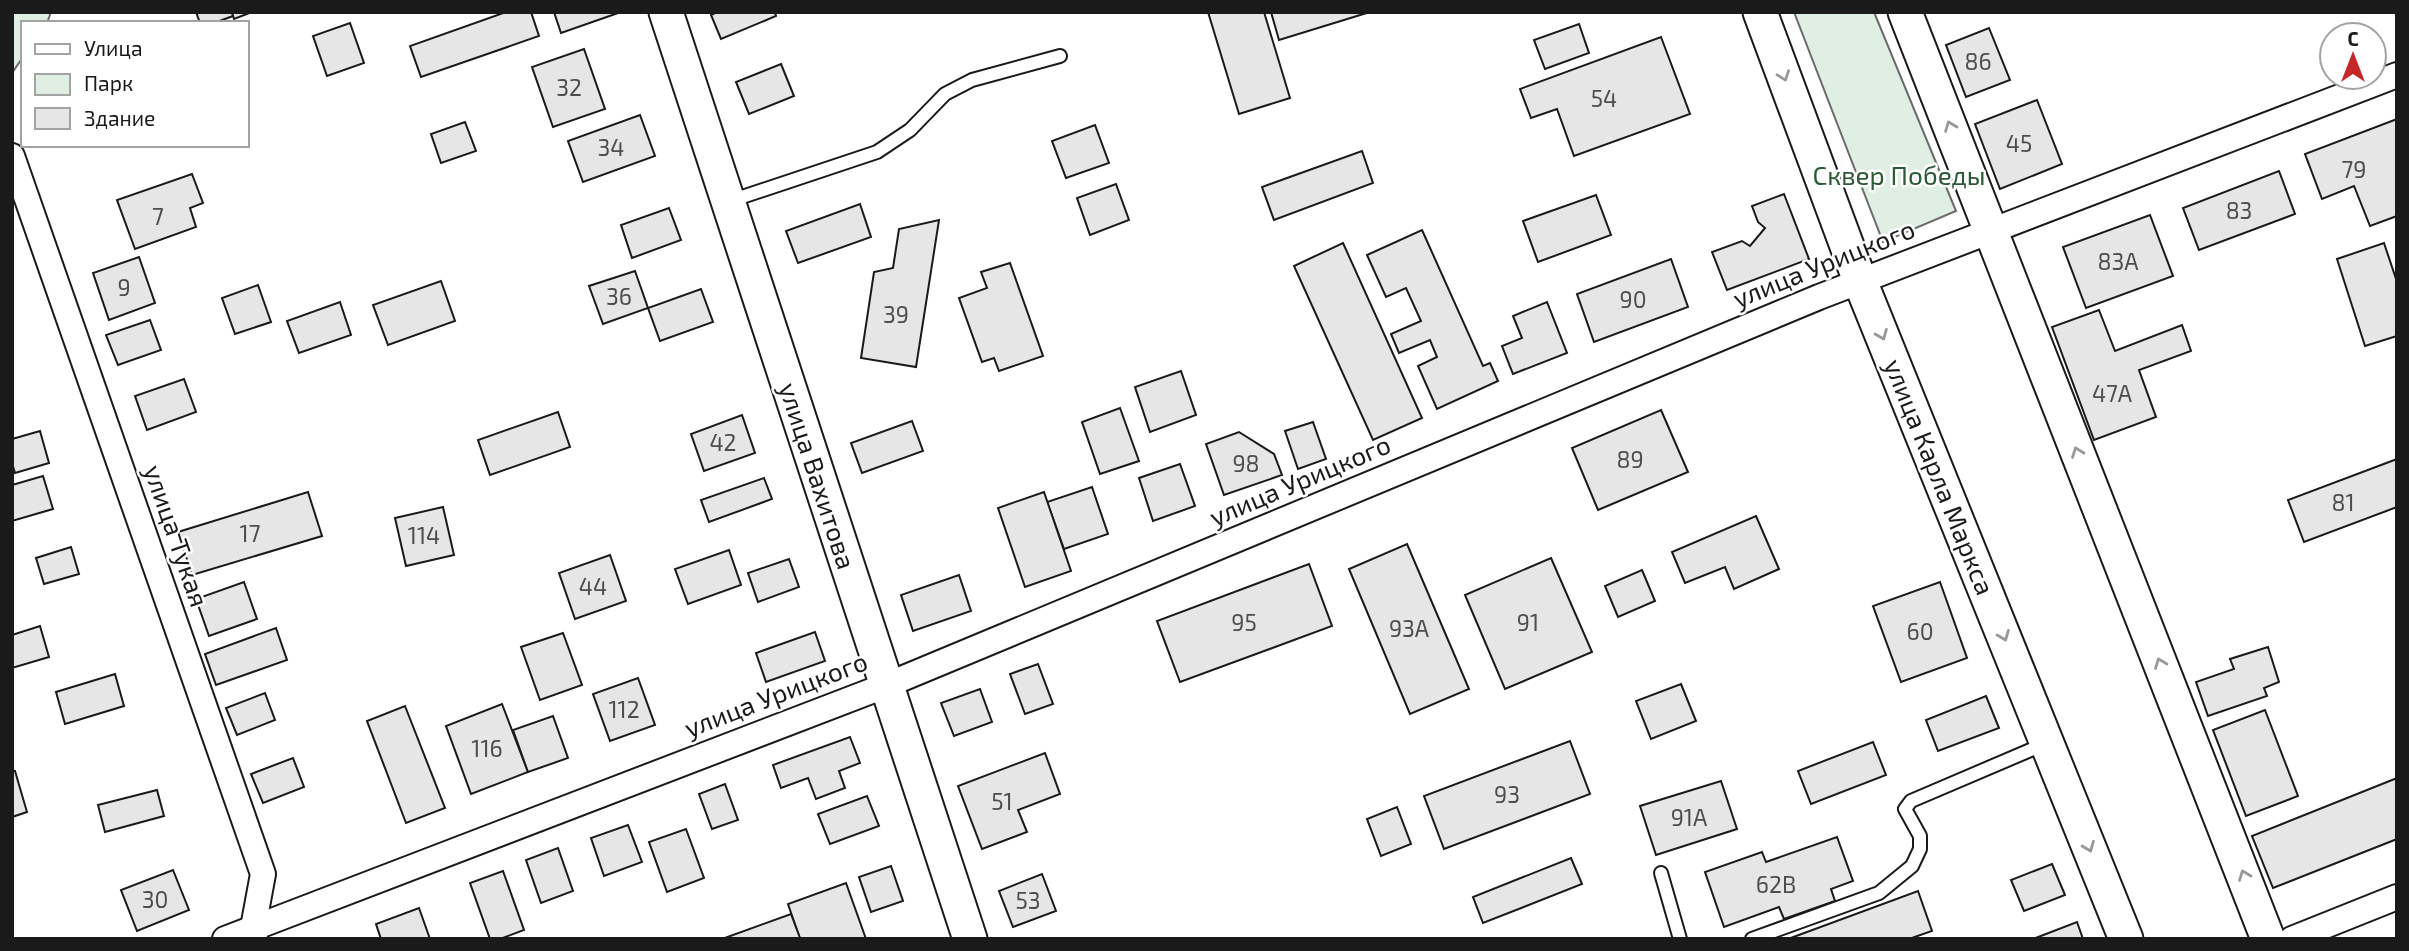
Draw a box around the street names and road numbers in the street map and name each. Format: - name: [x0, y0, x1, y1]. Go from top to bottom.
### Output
- street label: улица Урицкого: [1728, 212, 1919, 314]
- street label: улица Карла Маркса: [1878, 354, 2002, 599]
- street label: улица Вахитова: [773, 378, 863, 573]
- street label: улица Урицкого: [1204, 428, 1395, 533]
- street label: улица Тукая: [138, 461, 216, 611]
- street label: улица Урицкого: [680, 644, 872, 744]

